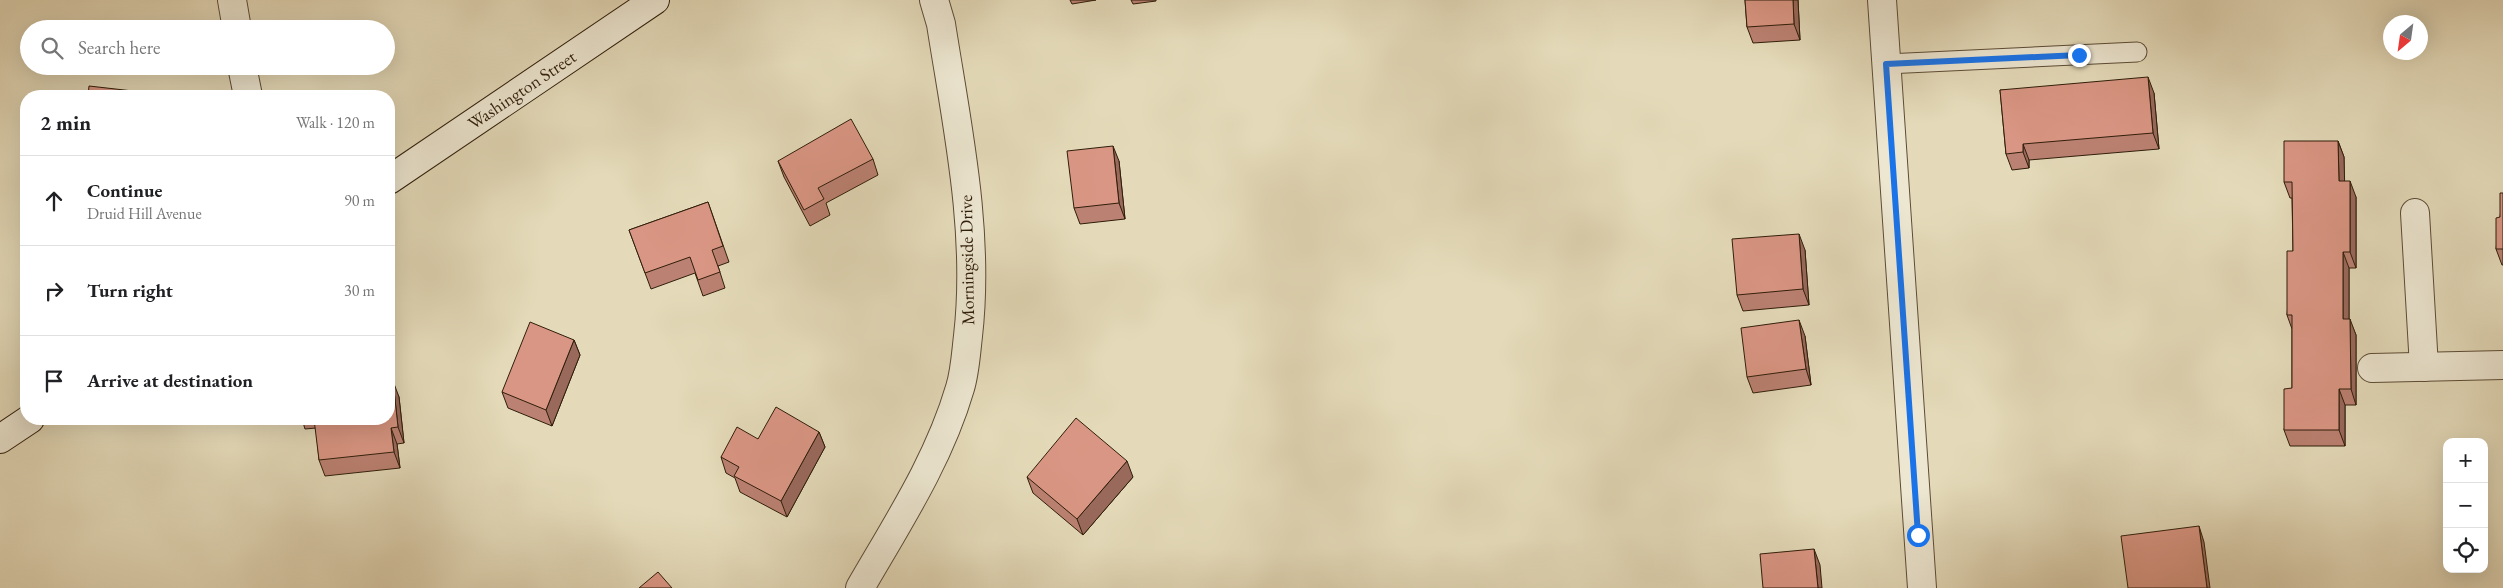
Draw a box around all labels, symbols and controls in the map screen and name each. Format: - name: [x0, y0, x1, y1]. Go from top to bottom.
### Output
- north arrow: [2383, 15, 2428, 60]
- search box: [20, 20, 395, 75]
- icon: search: [38, 34, 66, 62]
- text: Search here: [78, 35, 160, 60]
- route end: [2068, 44, 2091, 67]
- street label: Washington Street: [463, 45, 581, 134]
- text: 2 min: [40, 109, 91, 136]
- text: Walk · 120 m: [296, 112, 375, 133]
- text: Continue: [87, 178, 162, 203]
- icon: ahead: [40, 187, 68, 215]
- text: 90 m: [344, 190, 375, 211]
- street label: Morningside Drive: [954, 195, 979, 325]
- text: Druid Hill Avenue: [87, 203, 202, 224]
- icon: right: [40, 277, 68, 305]
- text: Turn right: [87, 278, 173, 303]
- text: 30 m: [344, 280, 375, 301]
- icon: arrive: [40, 367, 68, 395]
- text: Arrive at destination: [87, 368, 253, 393]
- map controls: [2443, 438, 2488, 573]
- button: +: [2443, 438, 2488, 483]
- button: −: [2443, 483, 2488, 528]
- route start: [1907, 524, 1930, 547]
- button: locate: [2443, 528, 2488, 573]

